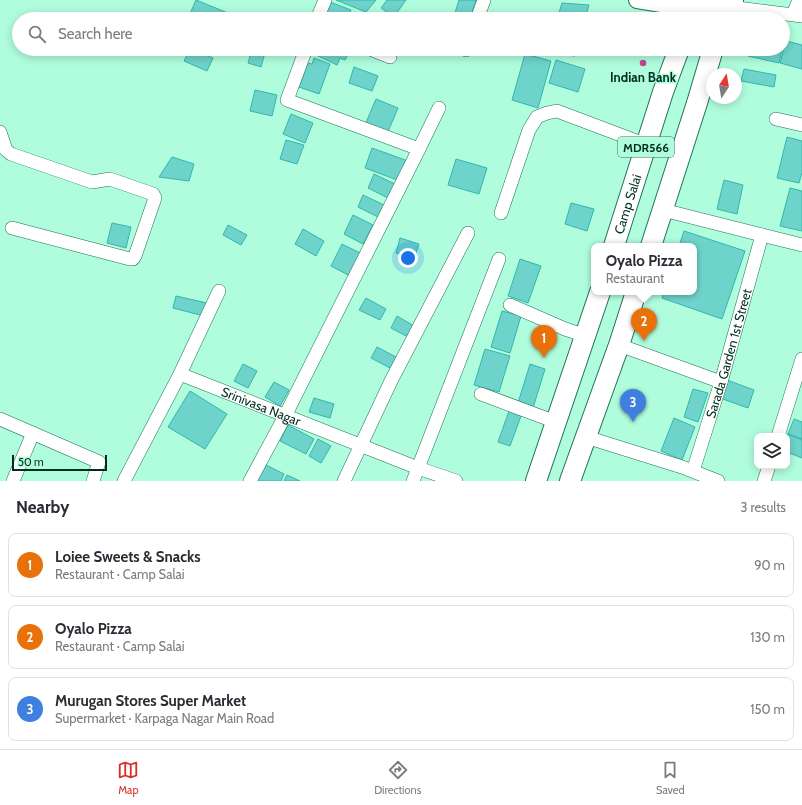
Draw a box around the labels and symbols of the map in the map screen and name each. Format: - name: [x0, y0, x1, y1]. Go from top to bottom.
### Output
- marker: Indian Bank: [638, 58, 648, 68]
- north arrow: [706, 68, 742, 104]
- place label: Indian Bank: [610, 69, 677, 85]
- road number: MDR566: [618, 137, 674, 157]
- street label: Camp Salai: [610, 172, 644, 236]
- your location: [398, 248, 418, 268]
- street label: Sarada Garden 1st Street: [702, 286, 755, 420]
- pin: 2: [631, 308, 657, 341]
- pin: 1: [531, 325, 557, 358]
- street label: Srinivasa Nagar: [219, 383, 304, 429]
- pin: 3: [620, 389, 646, 422]
- scale bar: [12, 453, 107, 472]

